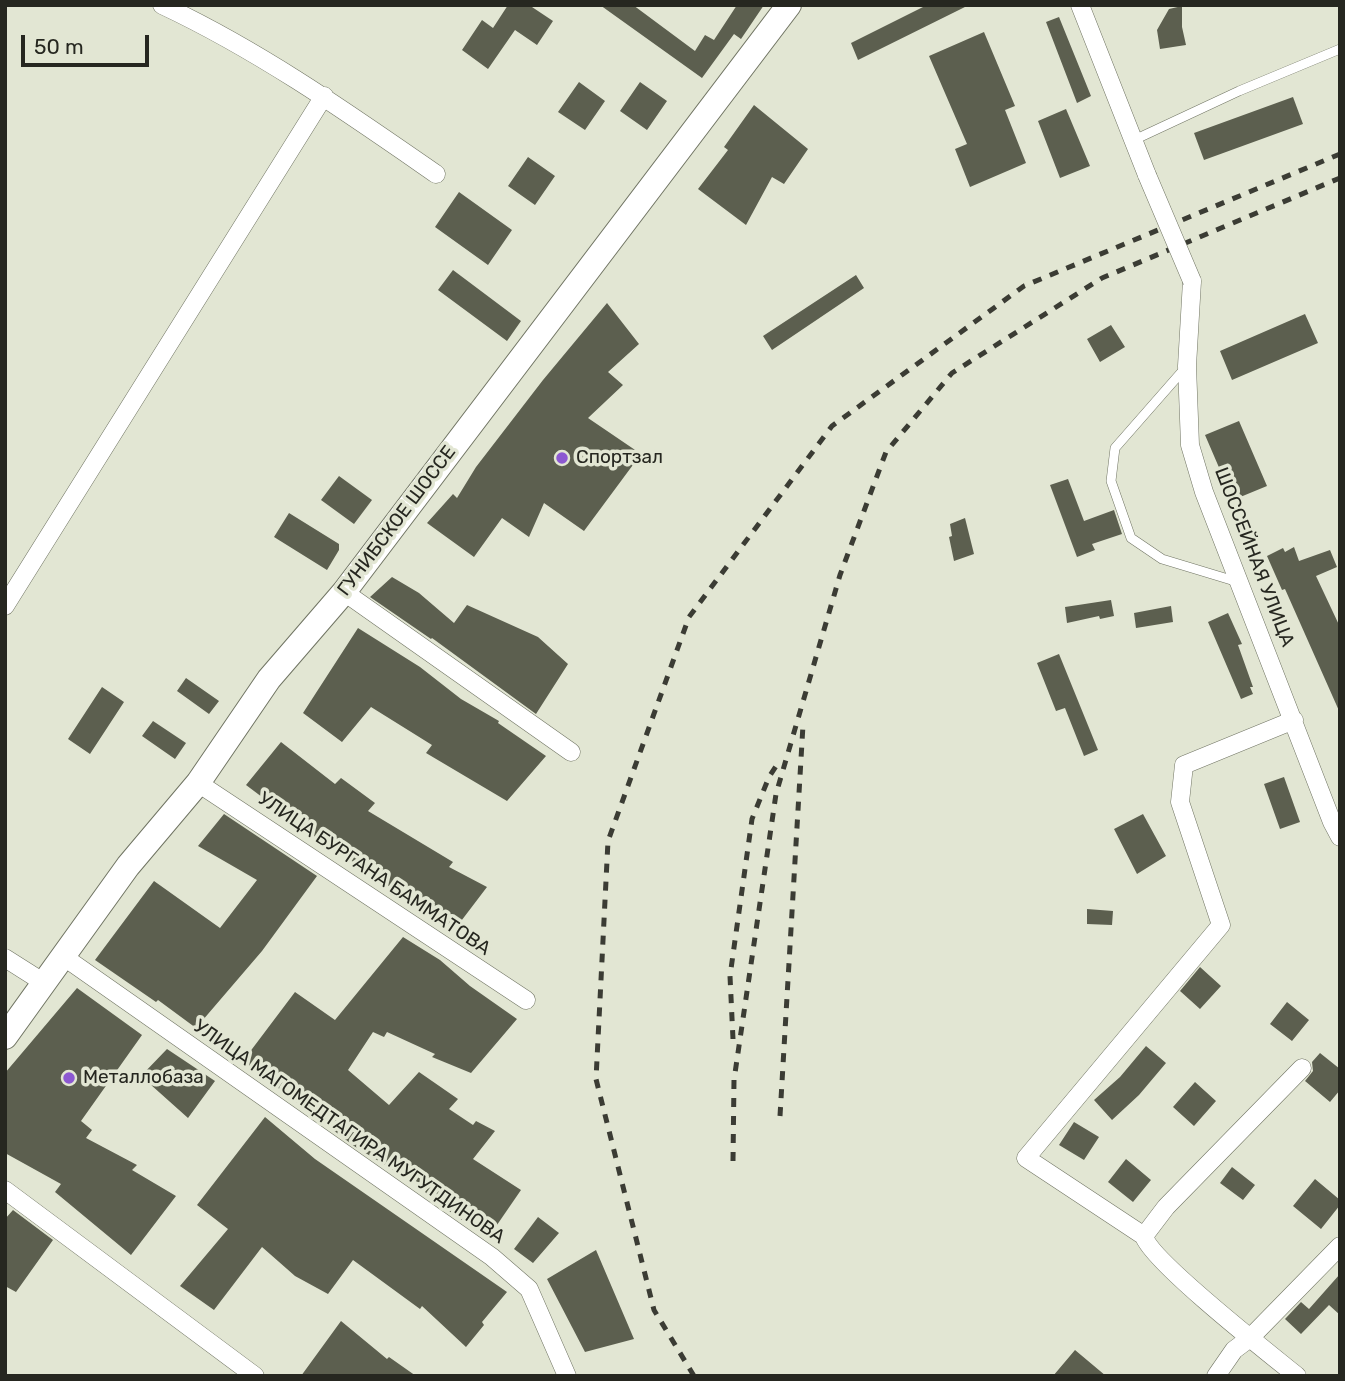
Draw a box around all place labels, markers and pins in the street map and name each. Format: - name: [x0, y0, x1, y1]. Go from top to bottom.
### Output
- place label: Спортзал: [576, 447, 663, 469]
- marker: Спортзал: [554, 450, 570, 466]
- place label: Металлобаза: [83, 1067, 204, 1089]
- marker: Металлобаза: [61, 1070, 77, 1086]

